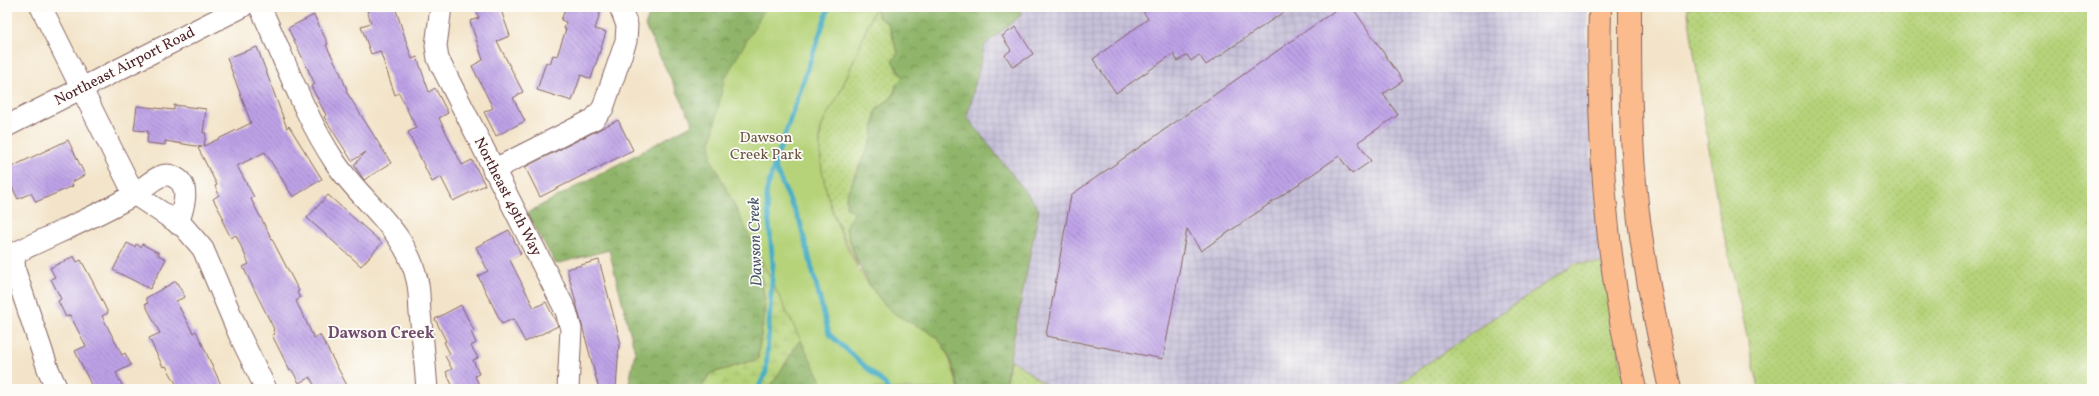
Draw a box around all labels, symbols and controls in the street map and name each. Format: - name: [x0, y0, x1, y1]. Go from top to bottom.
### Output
- street label: Northeast Airport Road: [51, 22, 199, 112]
- park label: Dawson Creek Park: [730, 128, 802, 166]
- street label: Northeast 49th Way: [468, 134, 546, 260]
- water label: Dawson Creek: [743, 196, 769, 287]
- district label: Dawson Creek: [328, 323, 435, 345]

